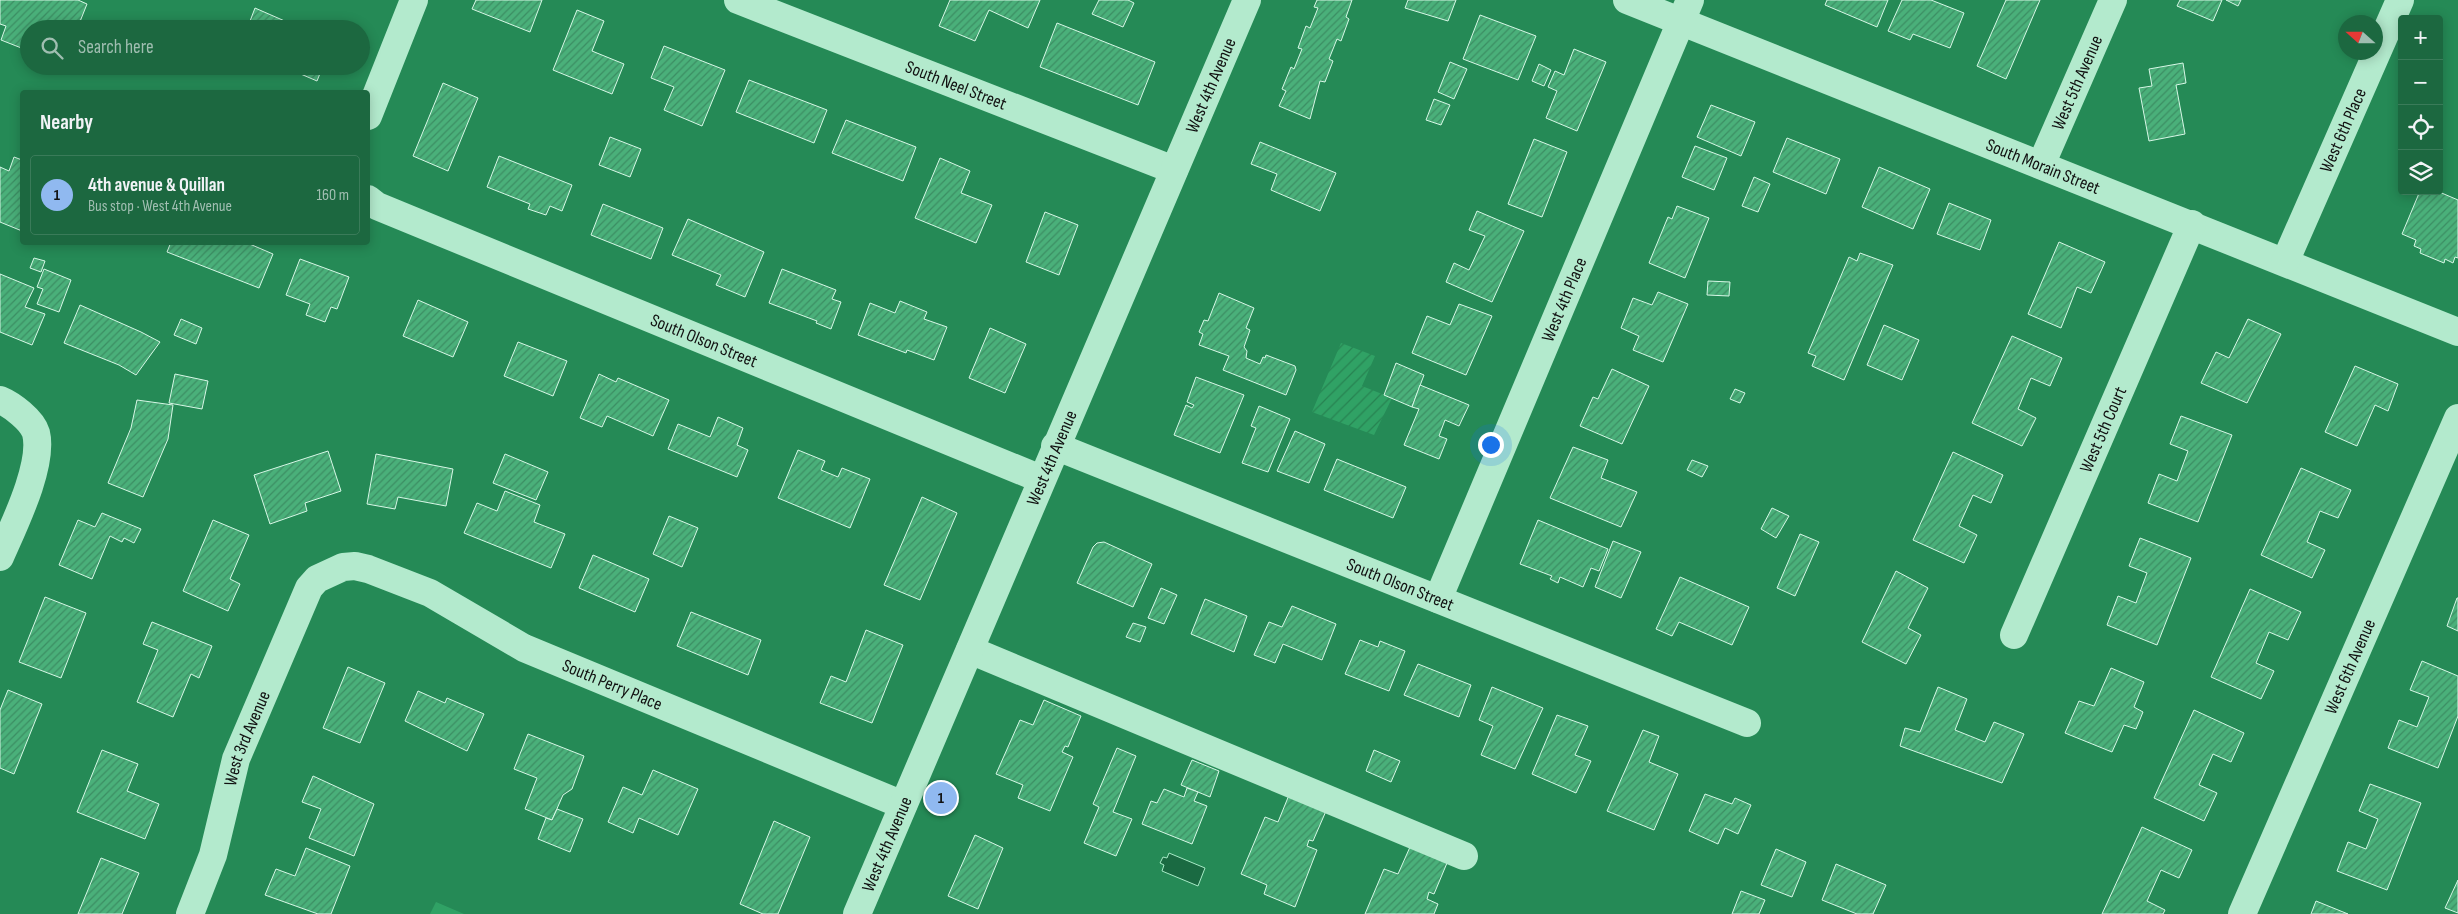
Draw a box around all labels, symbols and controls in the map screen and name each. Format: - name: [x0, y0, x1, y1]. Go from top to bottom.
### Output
- north arrow: [2338, 15, 2383, 60]
- map controls: [2398, 15, 2443, 195]
- button: +: [2398, 15, 2443, 60]
- search box: [20, 20, 370, 75]
- street label: West 5th Avenue: [2047, 32, 2107, 133]
- icon: search: [38, 34, 66, 62]
- street label: West 4th Avenue: [1181, 35, 1240, 136]
- text: Search here: [78, 36, 154, 59]
- street label: South Neel Street: [902, 56, 1010, 114]
- button: −: [2398, 60, 2443, 105]
- street label: West 6th Place: [2315, 85, 2371, 175]
- button: locate: [2398, 105, 2443, 150]
- text: Nearby: [40, 110, 93, 135]
- street label: South Morain Street: [1983, 134, 2103, 199]
- button: layers: [2398, 150, 2443, 195]
- text: 4th avenue & Quillan: [88, 174, 225, 197]
- text: 1: [54, 186, 60, 205]
- text: 160 m: [316, 186, 349, 205]
- text: Bus stop · West 4th Avenue: [88, 197, 232, 216]
- street label: West 4th Place: [1537, 254, 1591, 345]
- street label: South Olson Street: [647, 309, 761, 372]
- street label: West 5th Court: [2075, 383, 2131, 476]
- street label: West 4th Avenue: [1022, 407, 1081, 508]
- your location: [1478, 432, 1504, 458]
- street label: South Olson Street: [1344, 553, 1457, 615]
- street label: West 6th Avenue: [2320, 616, 2380, 717]
- street label: South Perry Place: [559, 655, 665, 715]
- street label: West 3rd Avenue: [219, 688, 274, 788]
- pin: 1: [925, 779, 957, 817]
- street label: West 4th Avenue: [857, 793, 916, 895]

